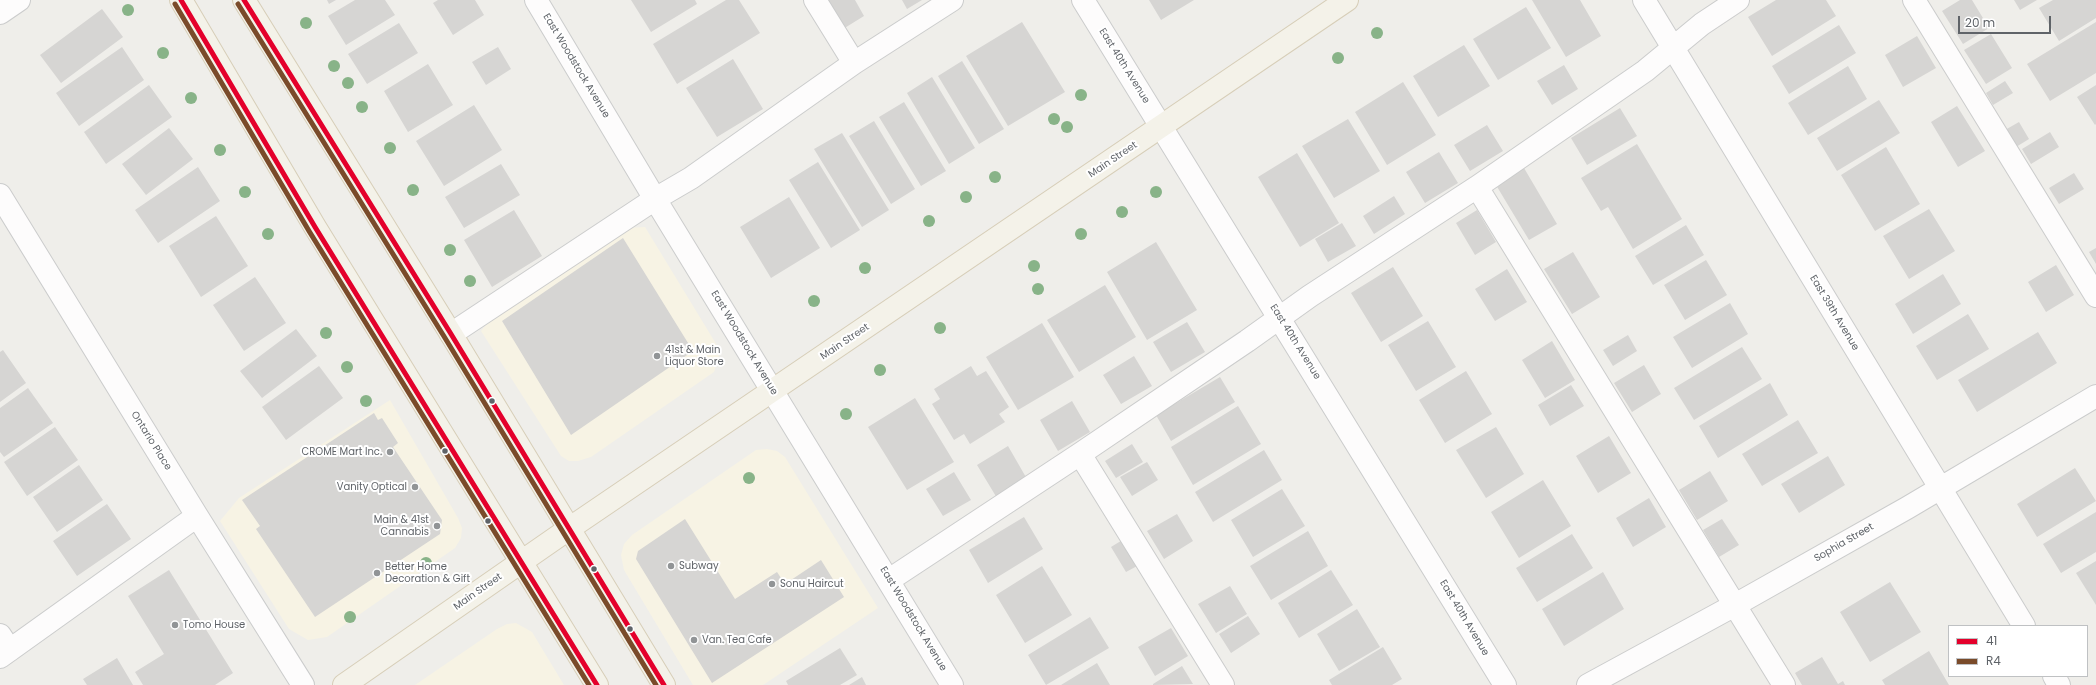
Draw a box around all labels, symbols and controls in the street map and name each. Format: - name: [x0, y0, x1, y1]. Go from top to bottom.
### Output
- scale bar: [1960, 8, 2053, 34]
- street label: East Woodstock Avenue: [540, 12, 612, 120]
- text: 20 m: [1965, 14, 1995, 31]
- street label: East 40th Avenue: [1096, 26, 1152, 106]
- street label: Main Street: [1086, 139, 1140, 181]
- street label: East 39th Avenue: [1807, 273, 1861, 353]
- street label: East Woodstock Avenue: [708, 289, 780, 397]
- street label: East 40th Avenue: [1267, 302, 1323, 382]
- street label: Main Street: [818, 321, 872, 363]
- place label: 41st & Main Liquor Store: [665, 344, 724, 368]
- marker: 41st & Main Liquor Store: [652, 351, 662, 361]
- unlabelled marker: [487, 396, 497, 406]
- street label: Ontario Place: [128, 409, 174, 473]
- place label: CROME Mart Inc.: [301, 446, 382, 458]
- unlabelled marker: [440, 446, 450, 456]
- marker: CROME Mart Inc.: [385, 447, 395, 457]
- place label: Vanity Optical: [337, 481, 407, 493]
- marker: Vanity Optical: [410, 482, 420, 492]
- place label: Main & 41st Cannabis: [374, 514, 429, 538]
- unlabelled marker: [483, 516, 493, 526]
- marker: Main & 41st Cannabis: [432, 521, 442, 531]
- street label: Sophia Street: [1812, 521, 1876, 565]
- place label: Subway: [679, 560, 719, 572]
- place label: Better Home Decoration & Gift: [385, 561, 470, 584]
- marker: Subway: [666, 561, 676, 571]
- unlabelled marker: [589, 564, 599, 574]
- street label: East Woodstock Avenue: [877, 565, 949, 673]
- marker: Better Home Decoration & Gift: [372, 568, 382, 578]
- street label: Main Street: [452, 571, 504, 613]
- place label: Sonu Haircut: [780, 578, 844, 590]
- street label: East 40th Avenue: [1437, 578, 1491, 658]
- marker: Sonu Haircut: [767, 579, 777, 589]
- place label: Tomo House: [183, 619, 245, 631]
- marker: Tomo House: [170, 620, 180, 630]
- unlabelled marker: [625, 624, 635, 634]
- legend: [1948, 625, 2088, 677]
- text: 41: [1986, 632, 1997, 649]
- place label: Van. Tea Cafe: [702, 634, 772, 646]
- marker: Van. Tea Cafe: [689, 635, 699, 645]
- text: R4: [1986, 652, 2001, 669]

